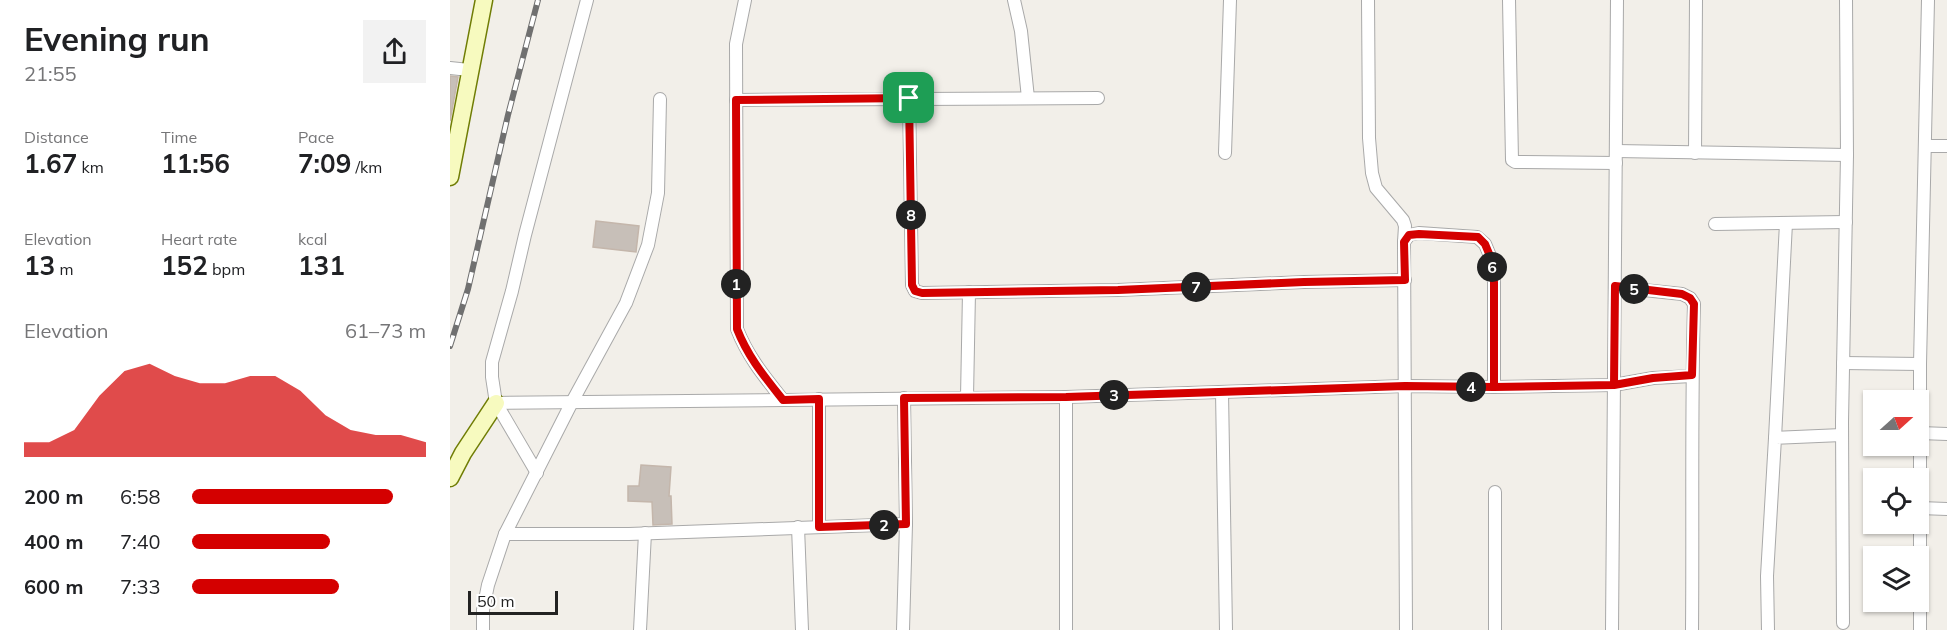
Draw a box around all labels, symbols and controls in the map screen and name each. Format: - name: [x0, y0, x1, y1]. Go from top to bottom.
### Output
- text: Evening run: [24, 18, 210, 59]
- button: share: [363, 20, 426, 83]
- text: 21:55: [24, 61, 77, 86]
- pin: [883, 72, 934, 123]
- icon: arrive: [892, 81, 925, 114]
- text: Distance: [24, 127, 89, 147]
- text: Time: [161, 127, 197, 147]
- text: Pace: [298, 127, 334, 147]
- text: 1.67: [24, 147, 77, 180]
- text: 11:56: [161, 147, 230, 180]
- text: 7:09: [298, 147, 351, 180]
- text: km: [77, 157, 104, 177]
- text: /km: [351, 157, 382, 177]
- pin: 8: [896, 200, 926, 230]
- text: 8: [906, 205, 916, 225]
- text: Elevation: [24, 229, 92, 249]
- text: Heart rate: [161, 229, 237, 249]
- text: kcal: [298, 229, 327, 249]
- text: 13: [24, 249, 55, 282]
- text: 152: [161, 249, 208, 282]
- text: 131: [298, 249, 345, 282]
- pin: 6: [1477, 252, 1507, 282]
- text: 6: [1487, 257, 1497, 277]
- text: m: [55, 259, 73, 279]
- text: bpm: [208, 259, 245, 279]
- pin: 1: [721, 269, 751, 299]
- pin: 7: [1181, 272, 1211, 302]
- text: 1: [731, 274, 741, 294]
- pin: 5: [1619, 274, 1649, 304]
- text: 7: [1191, 277, 1201, 297]
- text: 5: [1629, 279, 1639, 299]
- text: Elevation: [24, 318, 109, 343]
- text: 61–73 m: [345, 318, 426, 343]
- pin: 4: [1456, 372, 1486, 402]
- text: 4: [1466, 377, 1476, 397]
- pin: 3: [1099, 380, 1129, 410]
- text: 3: [1109, 385, 1119, 405]
- north arrow: [1863, 390, 1929, 456]
- map controls: [1863, 390, 1929, 612]
- button: locate: [1863, 468, 1929, 534]
- text: 200 m: [24, 484, 83, 509]
- text: 6:58: [120, 484, 161, 509]
- pin: 2: [869, 510, 899, 540]
- text: 2: [879, 515, 889, 535]
- text: 400 m: [24, 529, 83, 554]
- text: 7:40: [120, 529, 161, 554]
- button: layers: [1863, 546, 1929, 612]
- text: 600 m: [24, 574, 83, 599]
- text: 7:33: [120, 574, 161, 599]
- scale bar: [468, 588, 558, 616]
- text: 50 m: [477, 591, 514, 611]

